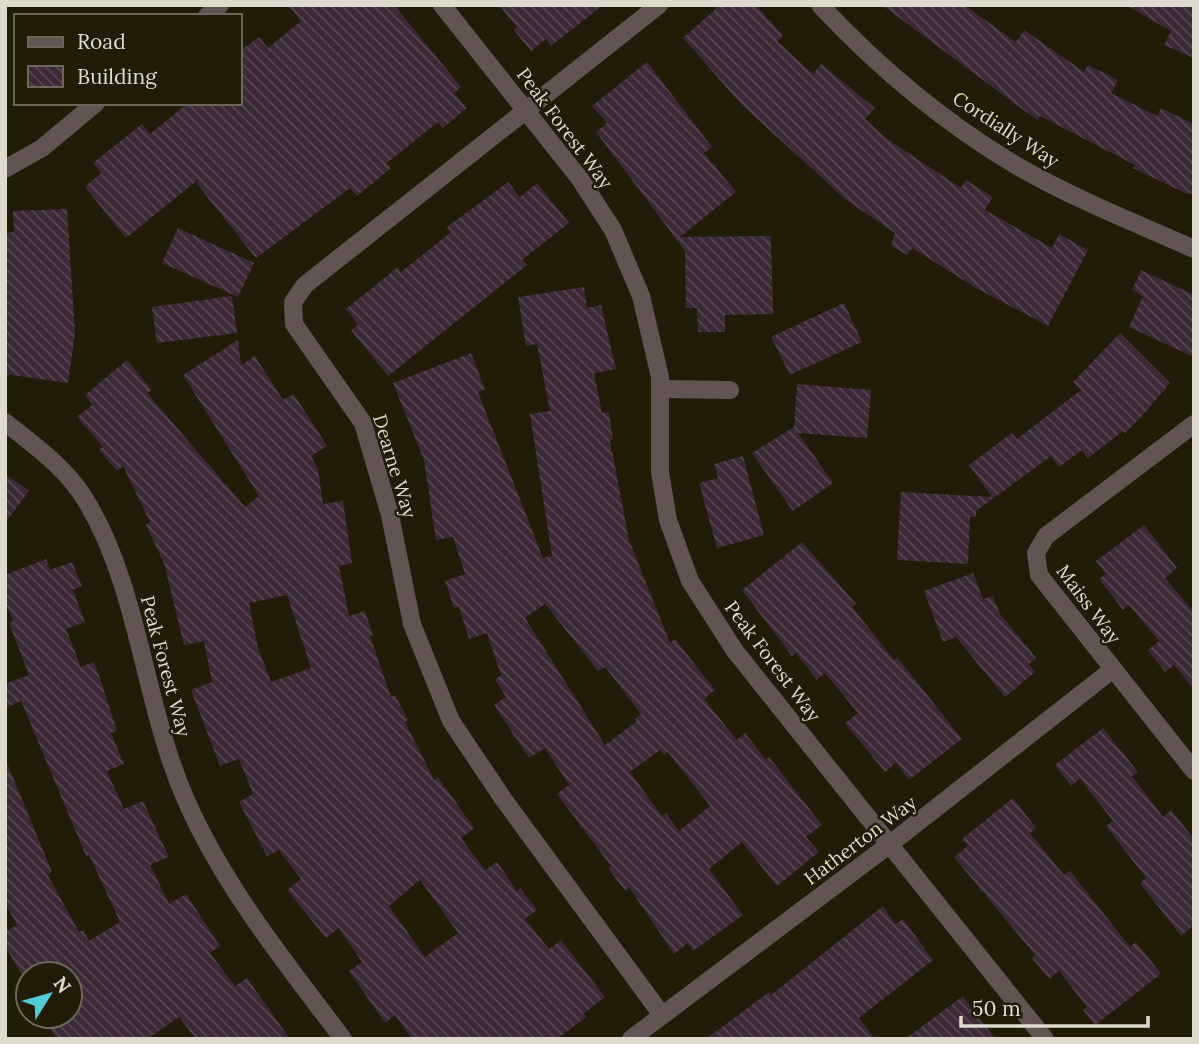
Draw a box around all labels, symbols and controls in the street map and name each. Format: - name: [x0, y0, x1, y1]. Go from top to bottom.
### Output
- legend: [14, 14, 242, 105]
- text: Road: [77, 28, 126, 55]
- text: Building: [77, 63, 157, 90]
- street label: Peak Forest Way: [512, 63, 618, 193]
- street label: Cordially Way: [948, 86, 1064, 172]
- street label: Dearne Way: [368, 411, 422, 521]
- street label: Maiss Way: [1051, 560, 1127, 648]
- street label: Peak Forest Way: [136, 593, 196, 739]
- street label: Peak Forest Way: [720, 596, 826, 726]
- street label: Hatherton Way: [799, 790, 921, 890]
- north arrow: [14, 960, 84, 1030]
- text: N: [49, 972, 77, 998]
- scale bar: [961, 984, 1148, 1028]
- text: 50 m: [972, 995, 1021, 1022]

